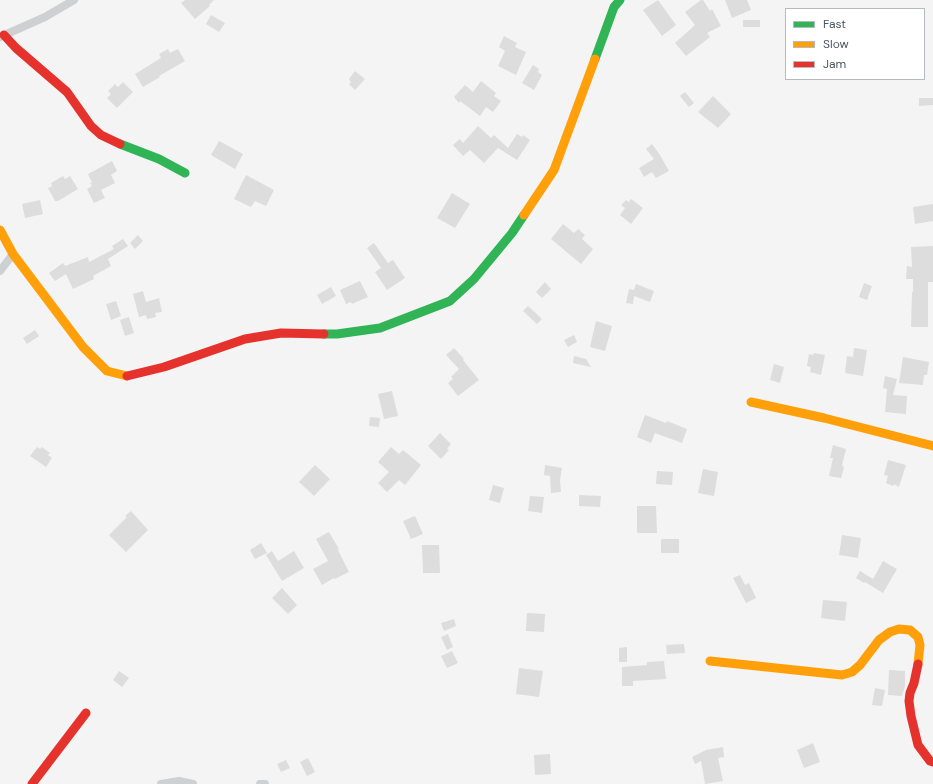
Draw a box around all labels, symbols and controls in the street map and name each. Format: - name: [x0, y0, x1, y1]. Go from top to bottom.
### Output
- legend: [785, 8, 925, 80]
- text: Fast: [823, 16, 846, 32]
- text: Slow: [823, 36, 849, 52]
- text: Jam: [823, 56, 846, 72]

